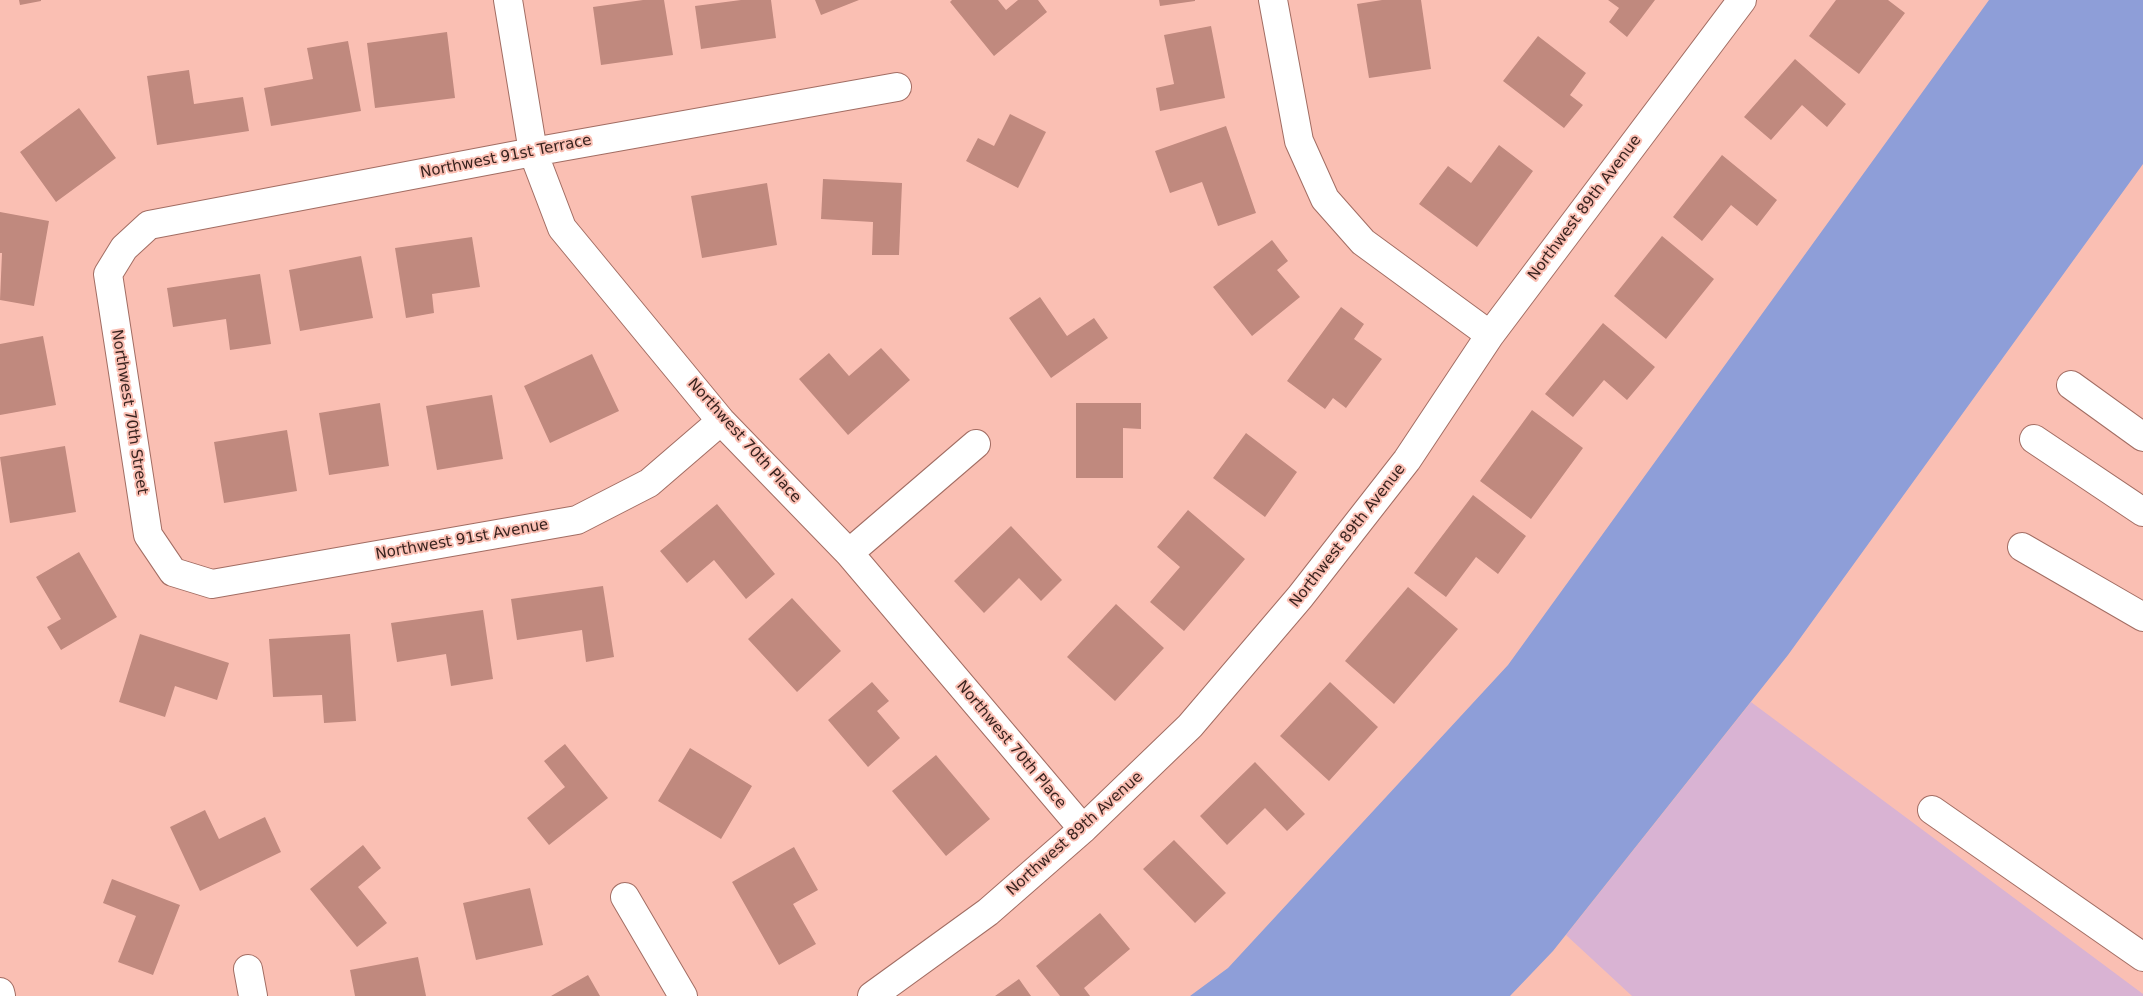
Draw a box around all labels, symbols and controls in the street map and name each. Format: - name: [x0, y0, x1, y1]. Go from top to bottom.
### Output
- street label: Northwest 91st Terrace: [419, 132, 593, 182]
- street label: Northwest 89th Avenue: [1525, 132, 1645, 284]
- street label: Northwest 70th Street: [107, 328, 151, 496]
- street label: Northwest 70th Place: [683, 375, 805, 507]
- street label: Northwest 89th Avenue: [1286, 461, 1410, 611]
- street label: Northwest 91st Avenue: [374, 516, 550, 564]
- street label: Northwest 70th Place: [952, 678, 1070, 812]
- street label: Northwest 89th Avenue: [1003, 768, 1147, 900]

